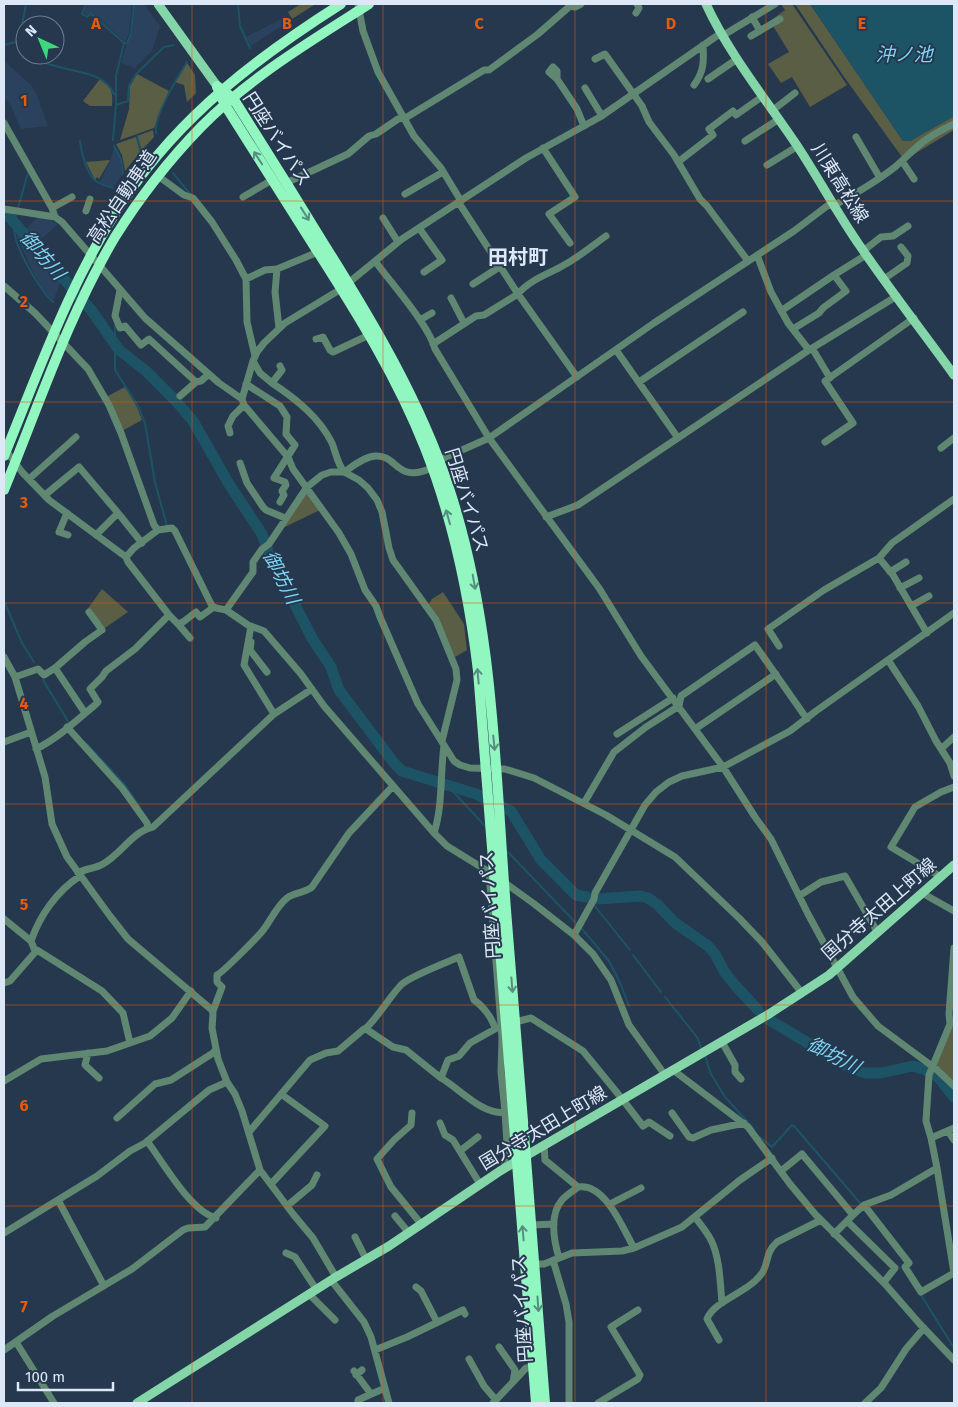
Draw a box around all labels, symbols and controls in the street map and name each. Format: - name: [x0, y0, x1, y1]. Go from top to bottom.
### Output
- text: A: [90, 14, 101, 33]
- text: B: [282, 14, 292, 33]
- text: C: [474, 14, 484, 33]
- text: D: [666, 14, 676, 33]
- text: E: [858, 14, 866, 33]
- north arrow: [15, 15, 65, 65]
- text: N: [22, 22, 41, 40]
- water label: 沖ノ池: [875, 43, 934, 66]
- street label: 円座バイパス: [238, 88, 316, 190]
- text: 1: [20, 91, 28, 110]
- street label: 川東高松線: [807, 139, 873, 227]
- street label: 高松自動車道: [83, 146, 161, 248]
- one-way arrow: [253, 152, 263, 166]
- one-way arrow: [301, 206, 311, 220]
- water label: 御坊川: [15, 226, 71, 286]
- district label: 田村町: [488, 245, 548, 269]
- text: 2: [20, 292, 28, 311]
- street label: 円座バイパス: [441, 445, 493, 555]
- text: 3: [19, 493, 28, 512]
- one-way arrow: [442, 509, 452, 525]
- water label: 御坊川: [258, 547, 306, 610]
- one-way arrow: [469, 573, 479, 589]
- one-way arrow: [473, 669, 483, 685]
- text: 4: [19, 694, 29, 713]
- one-way arrow: [490, 734, 499, 750]
- street label: 円座バイパス: [475, 851, 505, 959]
- street label: 国分寺太田上町線: [817, 853, 941, 965]
- text: 5: [20, 895, 29, 914]
- one-way arrow: [508, 976, 517, 992]
- water label: 御坊川: [803, 1032, 866, 1080]
- street label: 国分寺太田上町線: [476, 1081, 610, 1175]
- text: 6: [19, 1096, 29, 1115]
- one-way arrow: [518, 1225, 527, 1241]
- street label: 円座バイパス: [507, 1255, 537, 1363]
- one-way arrow: [533, 1295, 542, 1311]
- text: 7: [20, 1297, 28, 1316]
- scale bar: [18, 1360, 112, 1392]
- text: 100 m: [25, 1368, 65, 1386]

